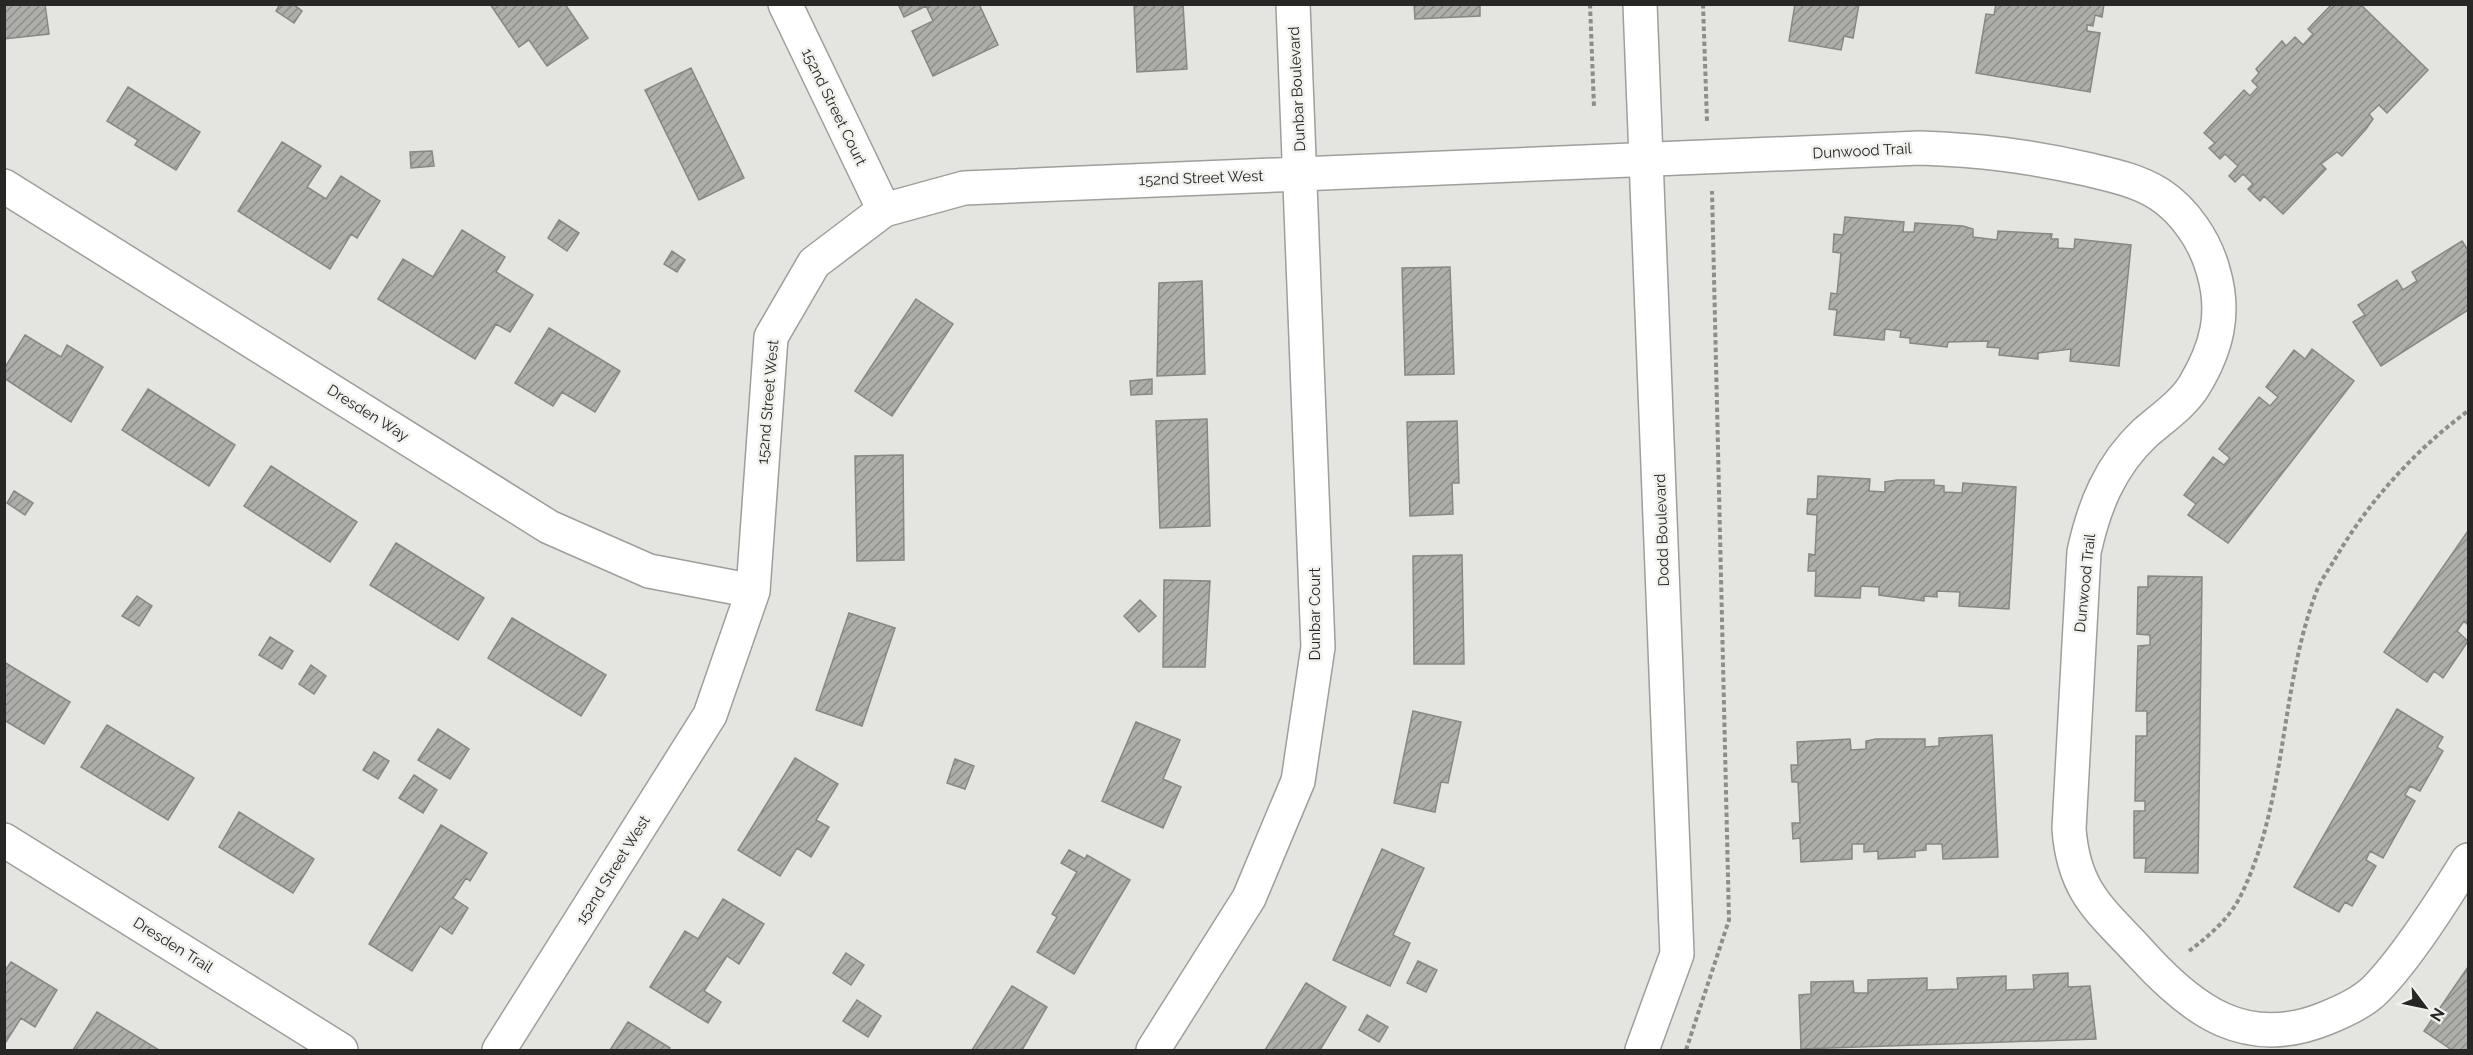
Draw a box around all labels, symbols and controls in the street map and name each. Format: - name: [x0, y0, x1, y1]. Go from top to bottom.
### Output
- street label: Dunbar Boulevard: [1285, 26, 1309, 152]
- street label: 152nd Street Court: [798, 45, 870, 169]
- street label: Dunwood Trail: [1812, 139, 1913, 163]
- street label: 152nd Street West: [1138, 167, 1264, 189]
- street label: 152nd Street West: [754, 339, 782, 465]
- street label: Dresden Way: [324, 381, 412, 445]
- street label: Dodd Boulevard: [1651, 473, 1673, 587]
- street label: Dunwood Trail: [2071, 532, 2099, 633]
- street label: Dunbar Court: [1306, 568, 1324, 660]
- street label: 152nd Street West: [572, 812, 654, 928]
- street label: Dresden Trail: [130, 913, 217, 977]
- north arrow: [2395, 977, 2455, 1037]
- text: N: [2426, 1004, 2449, 1025]

